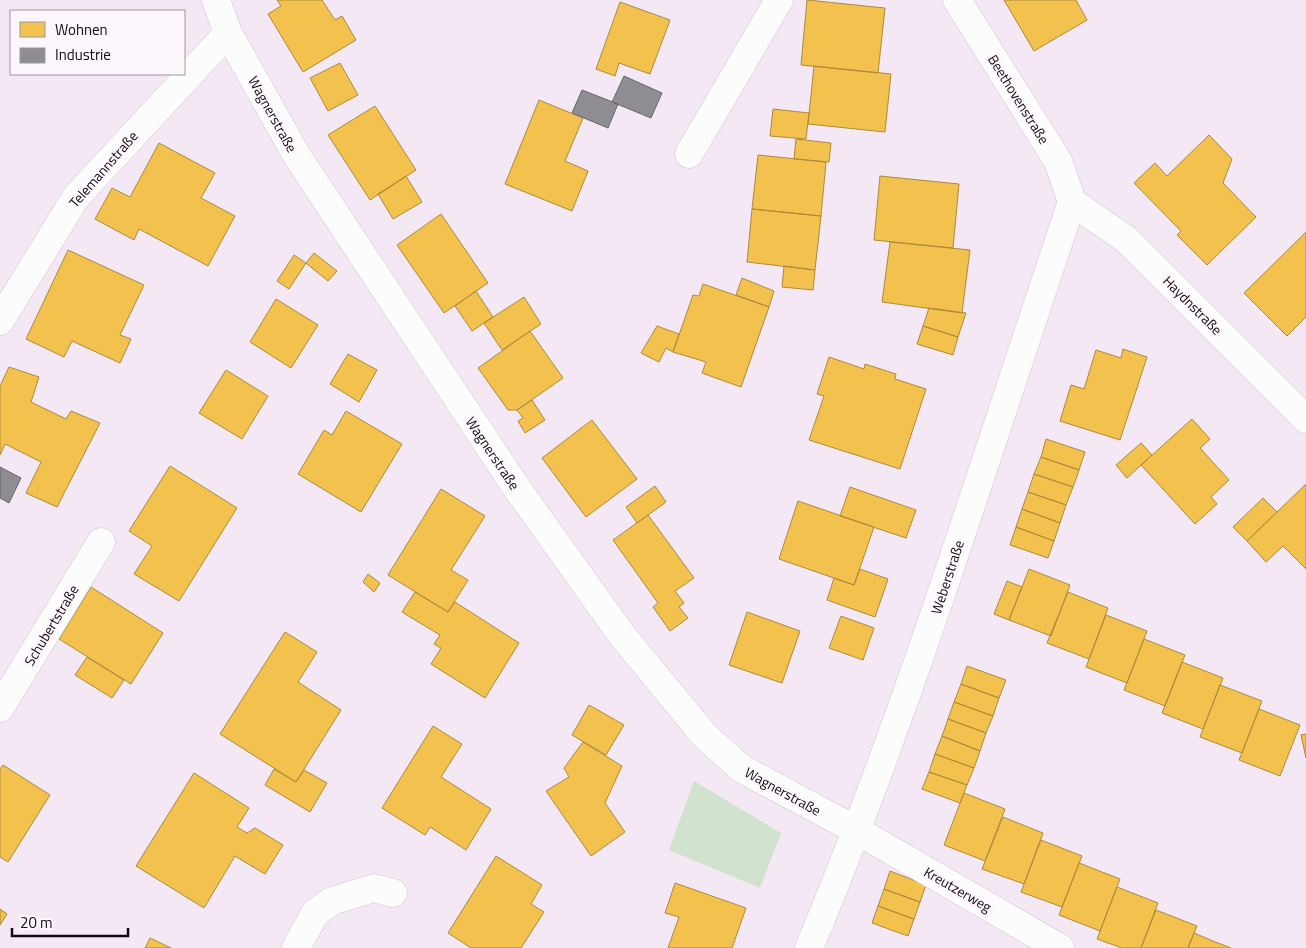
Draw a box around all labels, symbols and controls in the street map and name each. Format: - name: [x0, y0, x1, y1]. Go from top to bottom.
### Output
- legend: [10, 10, 185, 75]
- text: Wohnen: [55, 18, 108, 41]
- text: Industrie: [55, 43, 111, 66]
- street label: Beethovenstraße: [983, 50, 1055, 148]
- street label: Wagnerstraße: [243, 72, 303, 156]
- street label: Telemannstraße: [64, 126, 142, 212]
- street label: Haydnstraße: [1159, 271, 1227, 339]
- street label: Wagnerstraße: [461, 412, 525, 494]
- street label: Weberstraße: [925, 537, 969, 617]
- street label: Schubertstraße: [19, 580, 83, 670]
- street label: Wagnerstraße: [741, 761, 825, 821]
- street label: Kreutzerweg: [920, 861, 996, 917]
- scale bar: [12, 906, 129, 938]
- text: 20 m: [20, 911, 53, 934]

